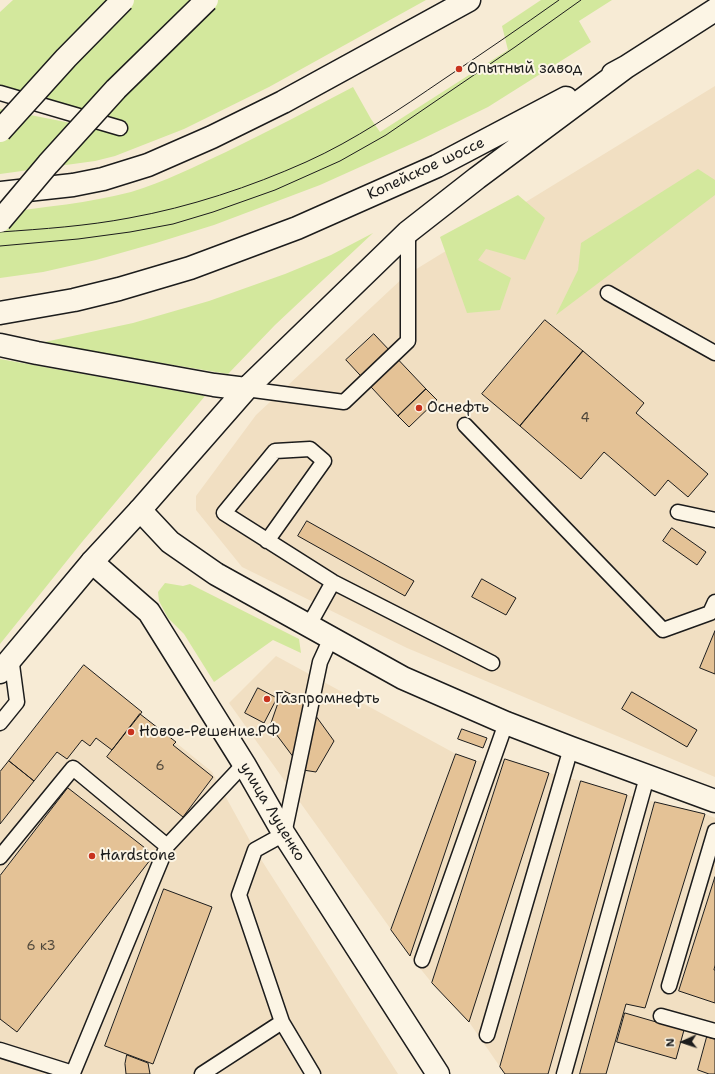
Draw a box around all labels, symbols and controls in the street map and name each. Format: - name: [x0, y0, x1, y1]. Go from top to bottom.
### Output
- place label: Опытный завод: [467, 60, 582, 78]
- marker: Опытный завод: [454, 64, 464, 74]
- street label: Копейское шоссе: [364, 134, 488, 204]
- place label: Оснефть: [427, 399, 489, 417]
- marker: Оснефть: [414, 403, 424, 413]
- house number: 4: [580, 411, 590, 427]
- place label: Газпромнефть: [275, 690, 380, 708]
- marker: Газпромнефть: [262, 694, 272, 704]
- place label: Новое-Решение.РФ: [139, 723, 280, 741]
- marker: Новое-Решение.РФ: [126, 727, 136, 737]
- house number: 6: [155, 759, 165, 775]
- street label: улица Луценко: [235, 759, 309, 865]
- place label: Hardstone: [100, 847, 176, 865]
- marker: Hardstone: [87, 851, 97, 861]
- house number: 6 к3: [26, 939, 56, 955]
- north arrow: [663, 1022, 703, 1062]
- text: N: [663, 1038, 678, 1047]

